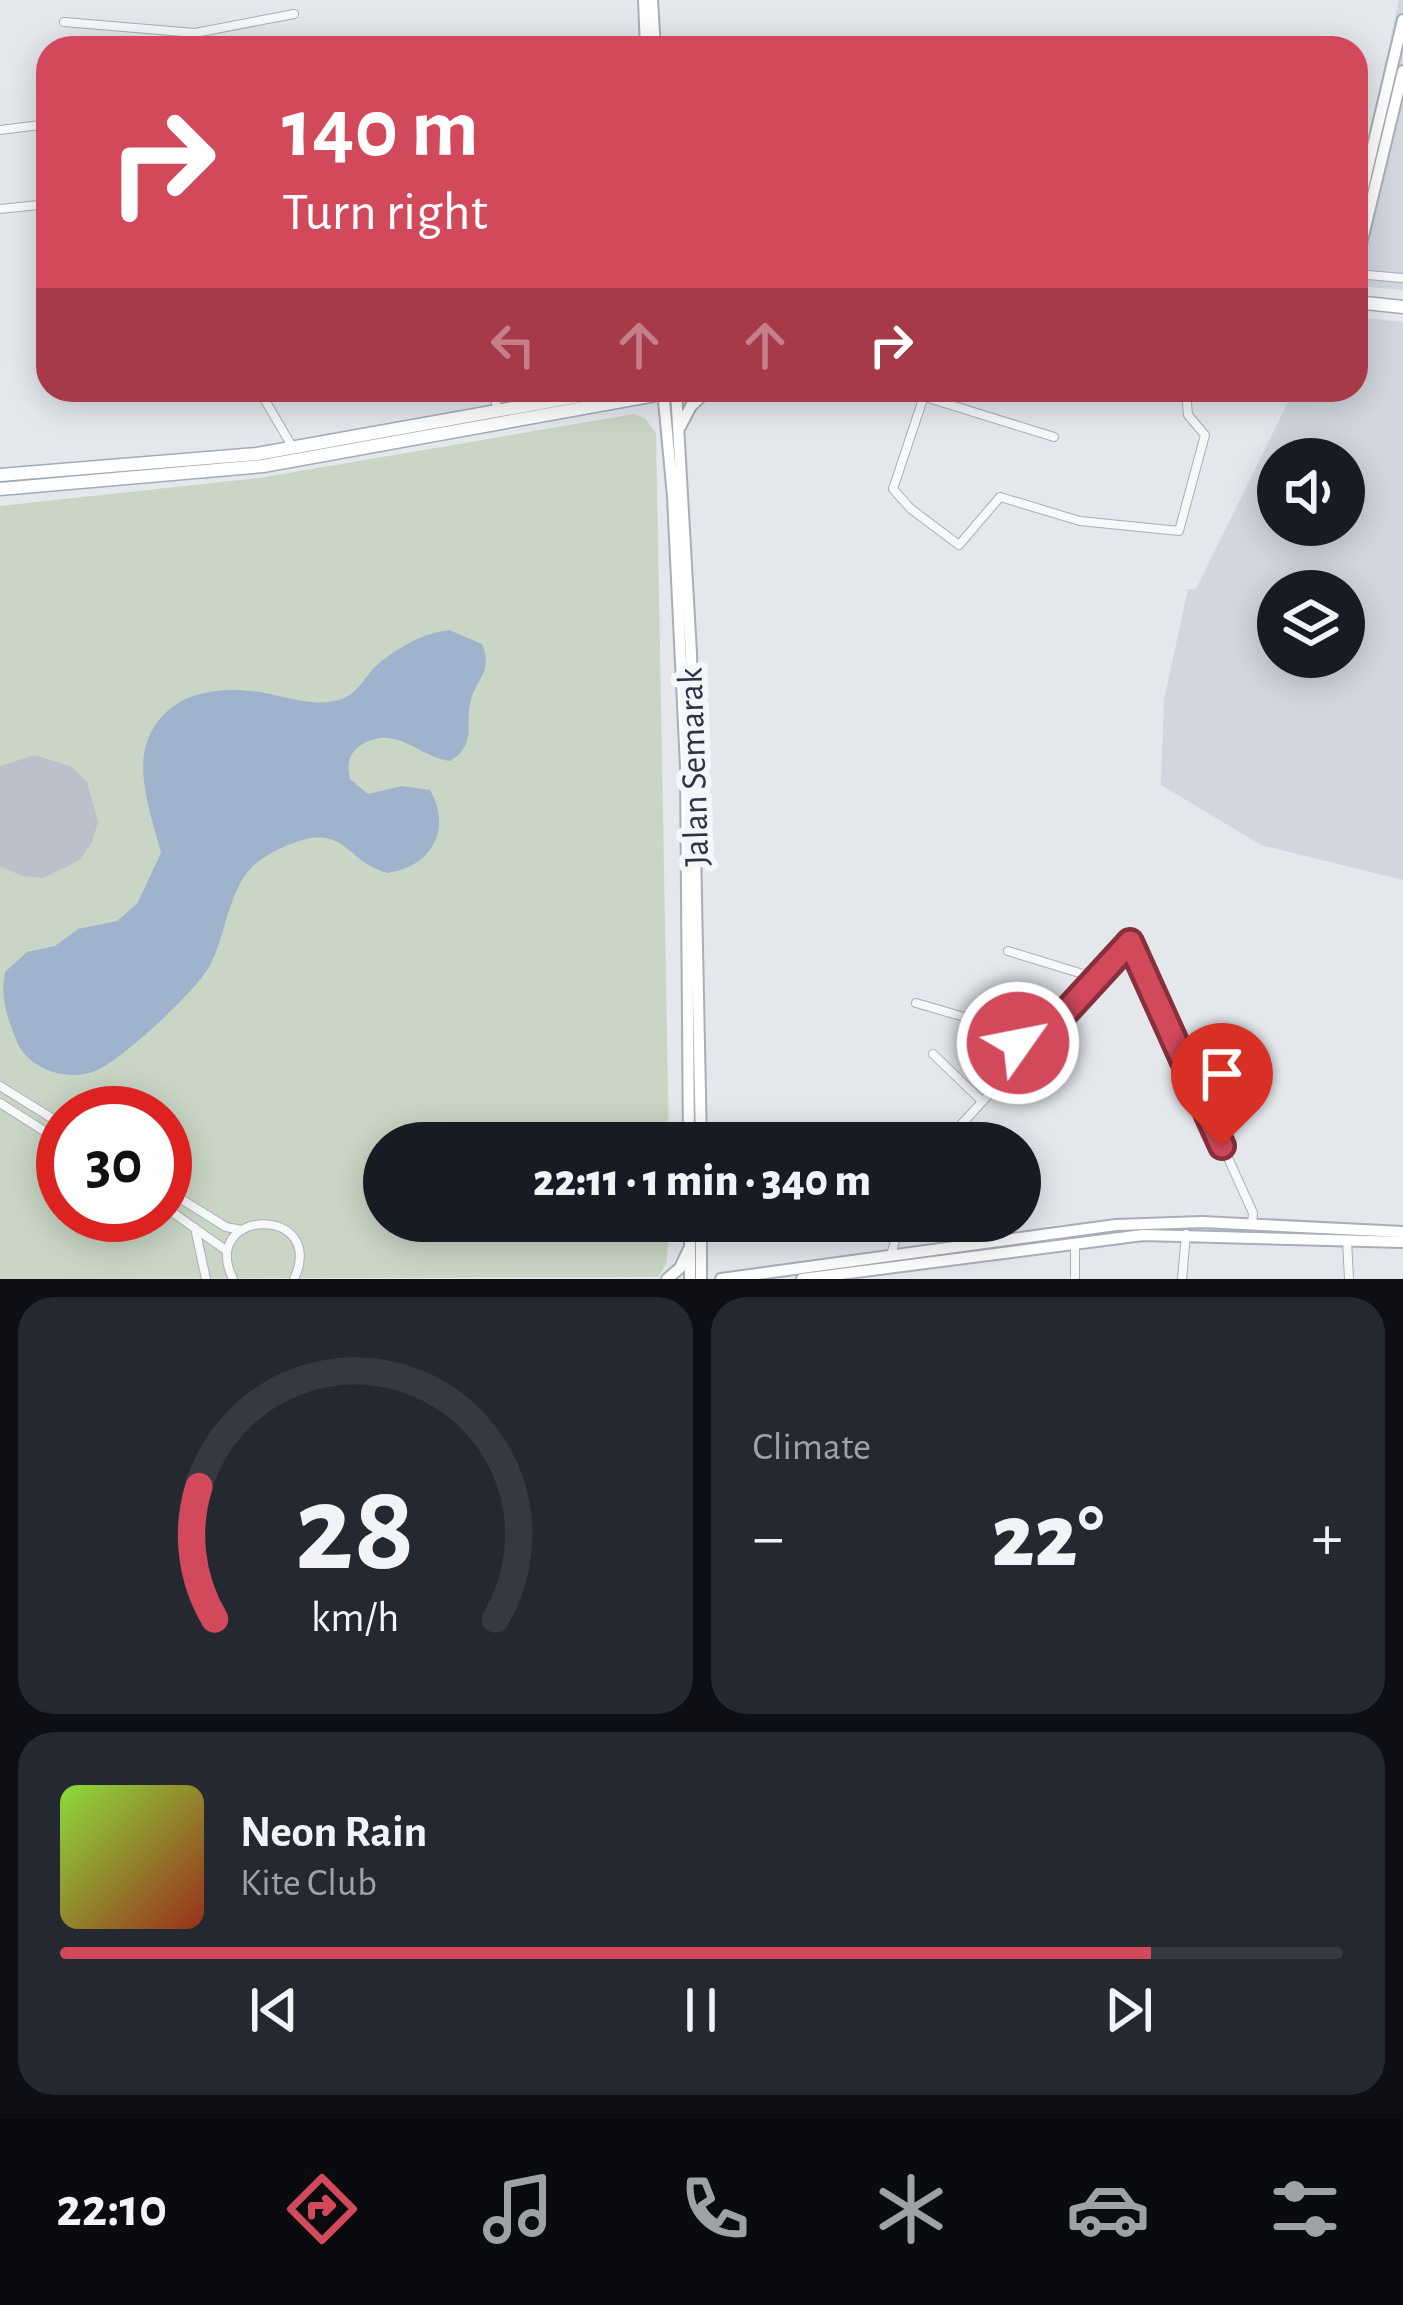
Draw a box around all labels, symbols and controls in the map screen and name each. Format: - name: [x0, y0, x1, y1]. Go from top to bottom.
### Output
- icon: right: [84, 84, 240, 240]
- text: 140 m: [282, 88, 479, 172]
- text: Turn right: [282, 186, 488, 240]
- icon: left: [480, 312, 546, 378]
- icon: ahead: [606, 312, 672, 378]
- icon: ahead: [732, 312, 798, 378]
- icon: right: [858, 312, 924, 378]
- map controls: [1257, 438, 1365, 678]
- button: sound: [1257, 438, 1365, 546]
- button: layers: [1257, 570, 1365, 678]
- street label: Jalan Semarak: [673, 666, 715, 867]
- position arrow: [955, 980, 1081, 1106]
- pin: [1171, 1023, 1273, 1146]
- icon: arrive: [1189, 1041, 1255, 1107]
- speed limit sign: 30: [36, 1086, 192, 1242]
- text: 22:11 · 1 min · 340 m: [533, 1159, 871, 1204]
- text: Climate: [753, 1428, 871, 1467]
- text: 28: [295, 1468, 415, 1593]
- text: 22°: [992, 1493, 1104, 1583]
- text: −: [753, 1505, 784, 1571]
- text: +: [1311, 1505, 1343, 1571]
- text: km/h: [311, 1596, 399, 1639]
- text: Neon Rain: [240, 1810, 427, 1855]
- text: Kite Club: [240, 1864, 377, 1903]
- icon: previous: [241, 1977, 307, 2043]
- icon: pause: [668, 1977, 734, 2043]
- icon: next: [1096, 1977, 1162, 2043]
- icon: directions: [280, 2167, 364, 2251]
- icon: music: [476, 2167, 560, 2251]
- icon: phone: [673, 2167, 757, 2251]
- icon: climate: [869, 2167, 953, 2251]
- icon: car: [1066, 2167, 1150, 2251]
- icon: filters: [1263, 2167, 1347, 2251]
- text: 22:10: [56, 2182, 167, 2236]

